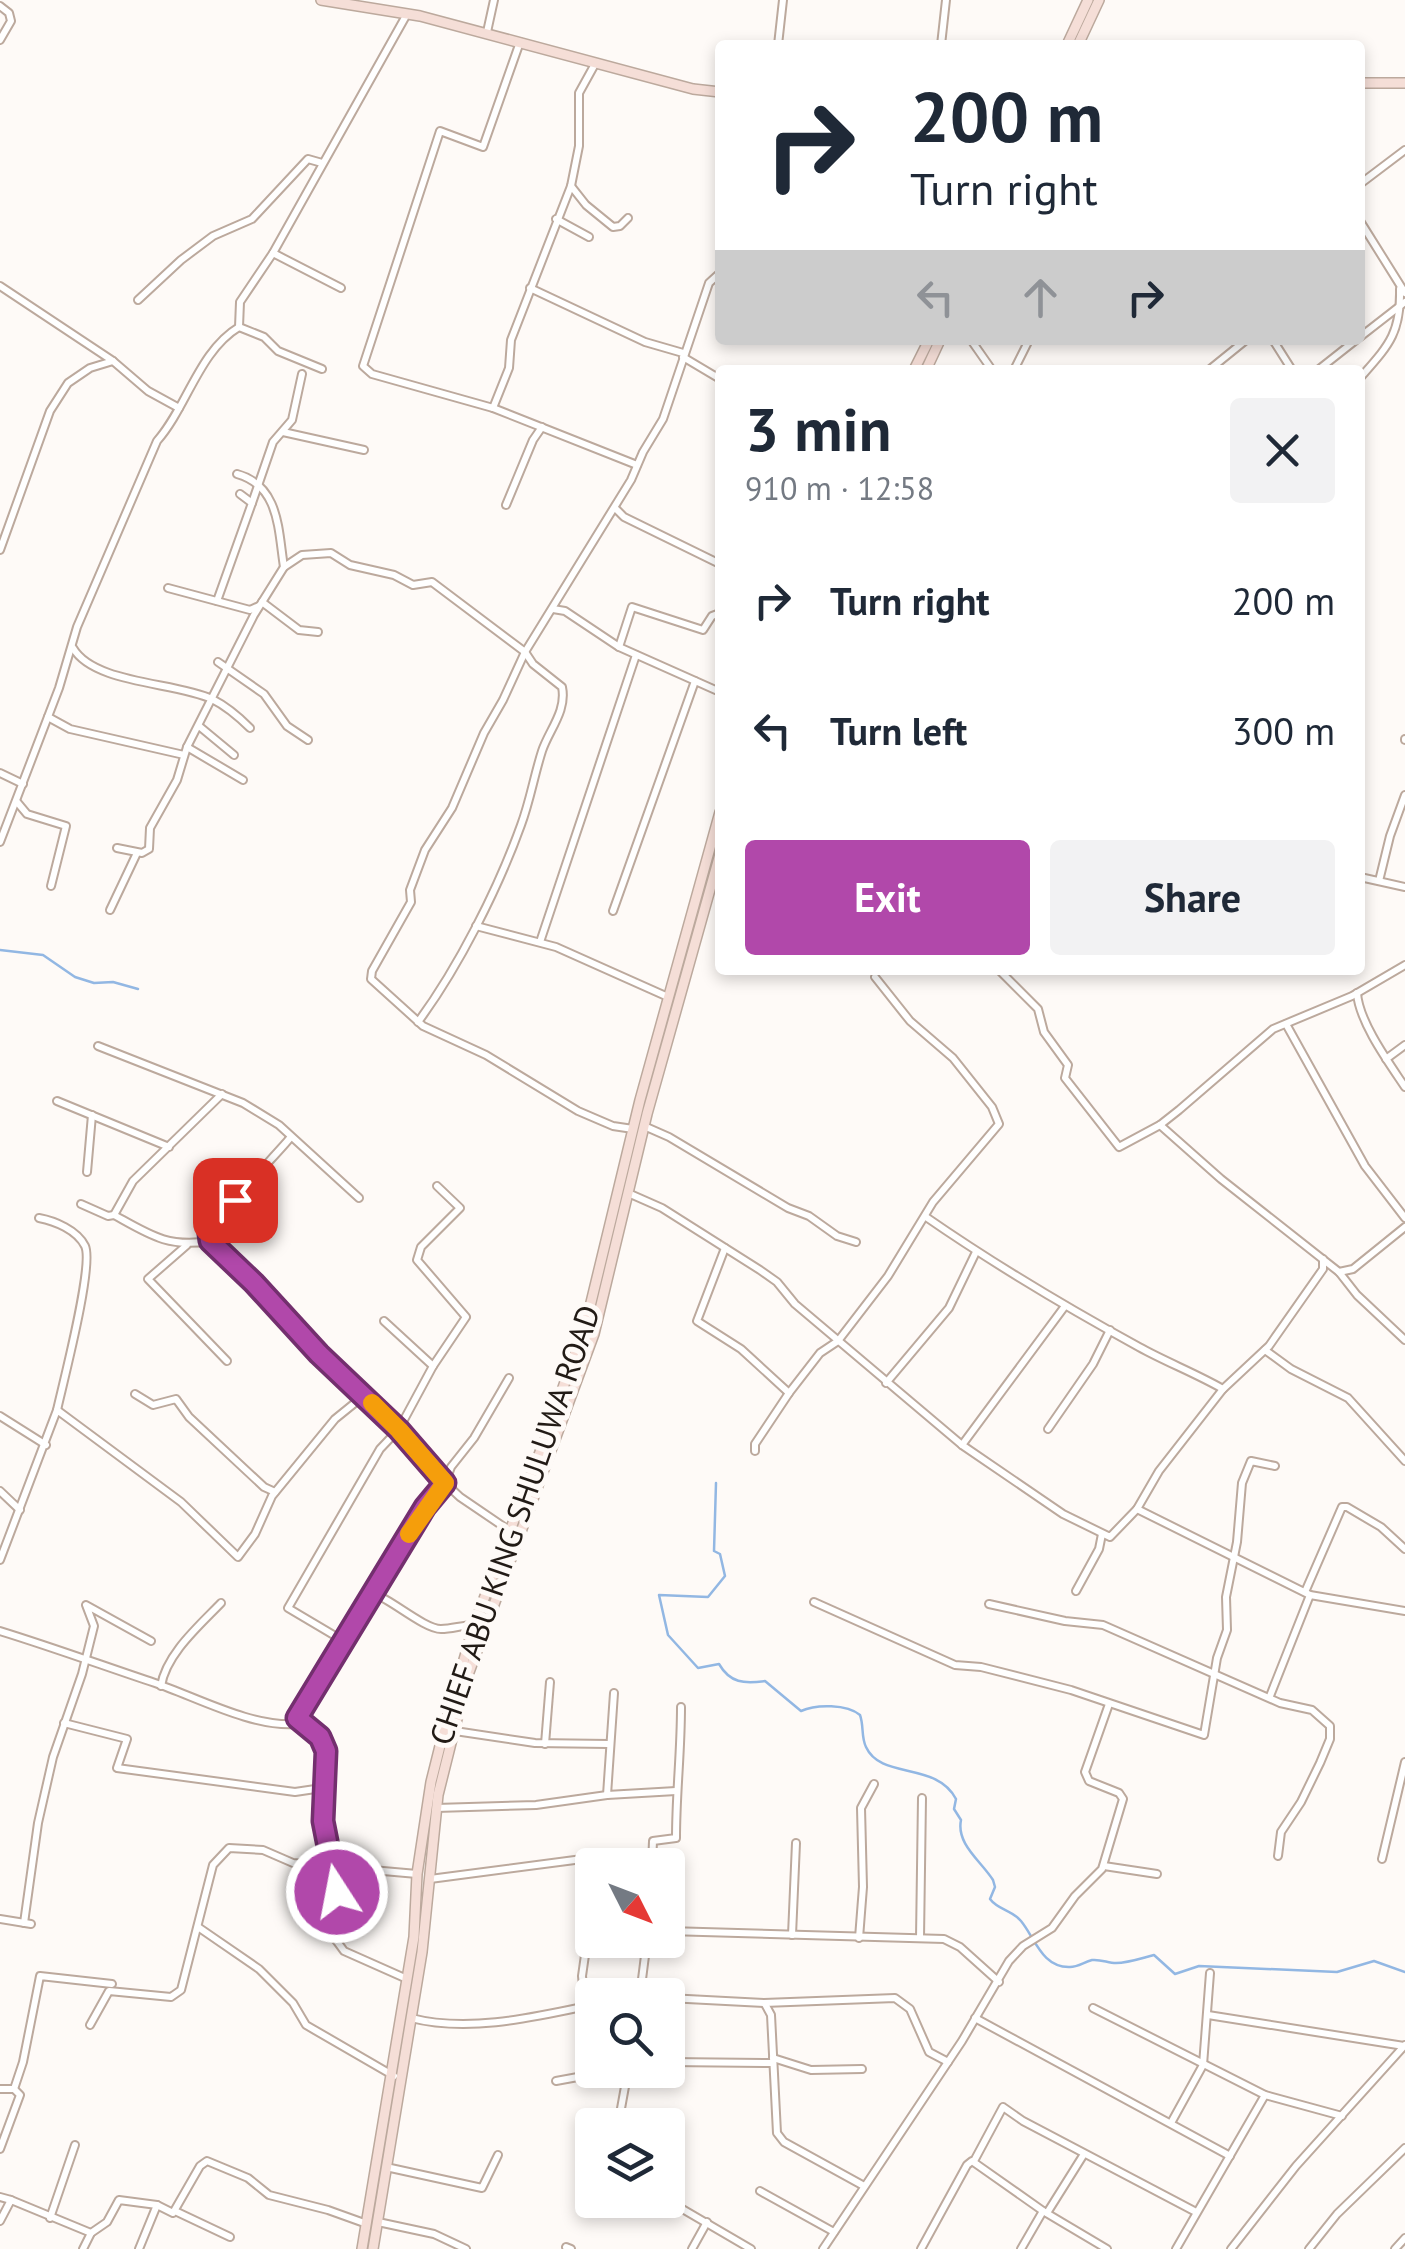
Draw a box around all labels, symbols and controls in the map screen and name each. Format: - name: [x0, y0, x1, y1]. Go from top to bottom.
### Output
- text: 200 m: [910, 71, 1103, 161]
- icon: right: [745, 80, 875, 210]
- text: Turn right: [910, 159, 1098, 217]
- icon: left: [908, 270, 963, 325]
- icon: ahead: [1013, 270, 1068, 325]
- icon: right: [1118, 270, 1173, 325]
- text: 3 min: [745, 390, 891, 468]
- button: close: [1230, 398, 1335, 503]
- text: 910 m · 12:58: [745, 467, 934, 509]
- icon: right: [745, 573, 800, 628]
- text: Turn right: [830, 576, 990, 625]
- text: 200 m: [1232, 576, 1335, 625]
- icon: left: [745, 703, 800, 758]
- text: Turn left: [830, 706, 967, 755]
- text: 300 m: [1232, 706, 1335, 755]
- button: Exit: [745, 840, 1030, 955]
- button: Share: [1050, 840, 1335, 955]
- pin: [193, 1158, 278, 1243]
- icon: arrive: [208, 1173, 263, 1228]
- street label: CHIEF ABU KING SHULUWA ROAD: [419, 1299, 609, 1750]
- position arrow: [285, 1840, 389, 1944]
- north arrow: [575, 1848, 685, 1958]
- map controls: [575, 1848, 685, 2218]
- button: search: [575, 1978, 685, 2088]
- button: layers: [575, 2108, 685, 2218]

